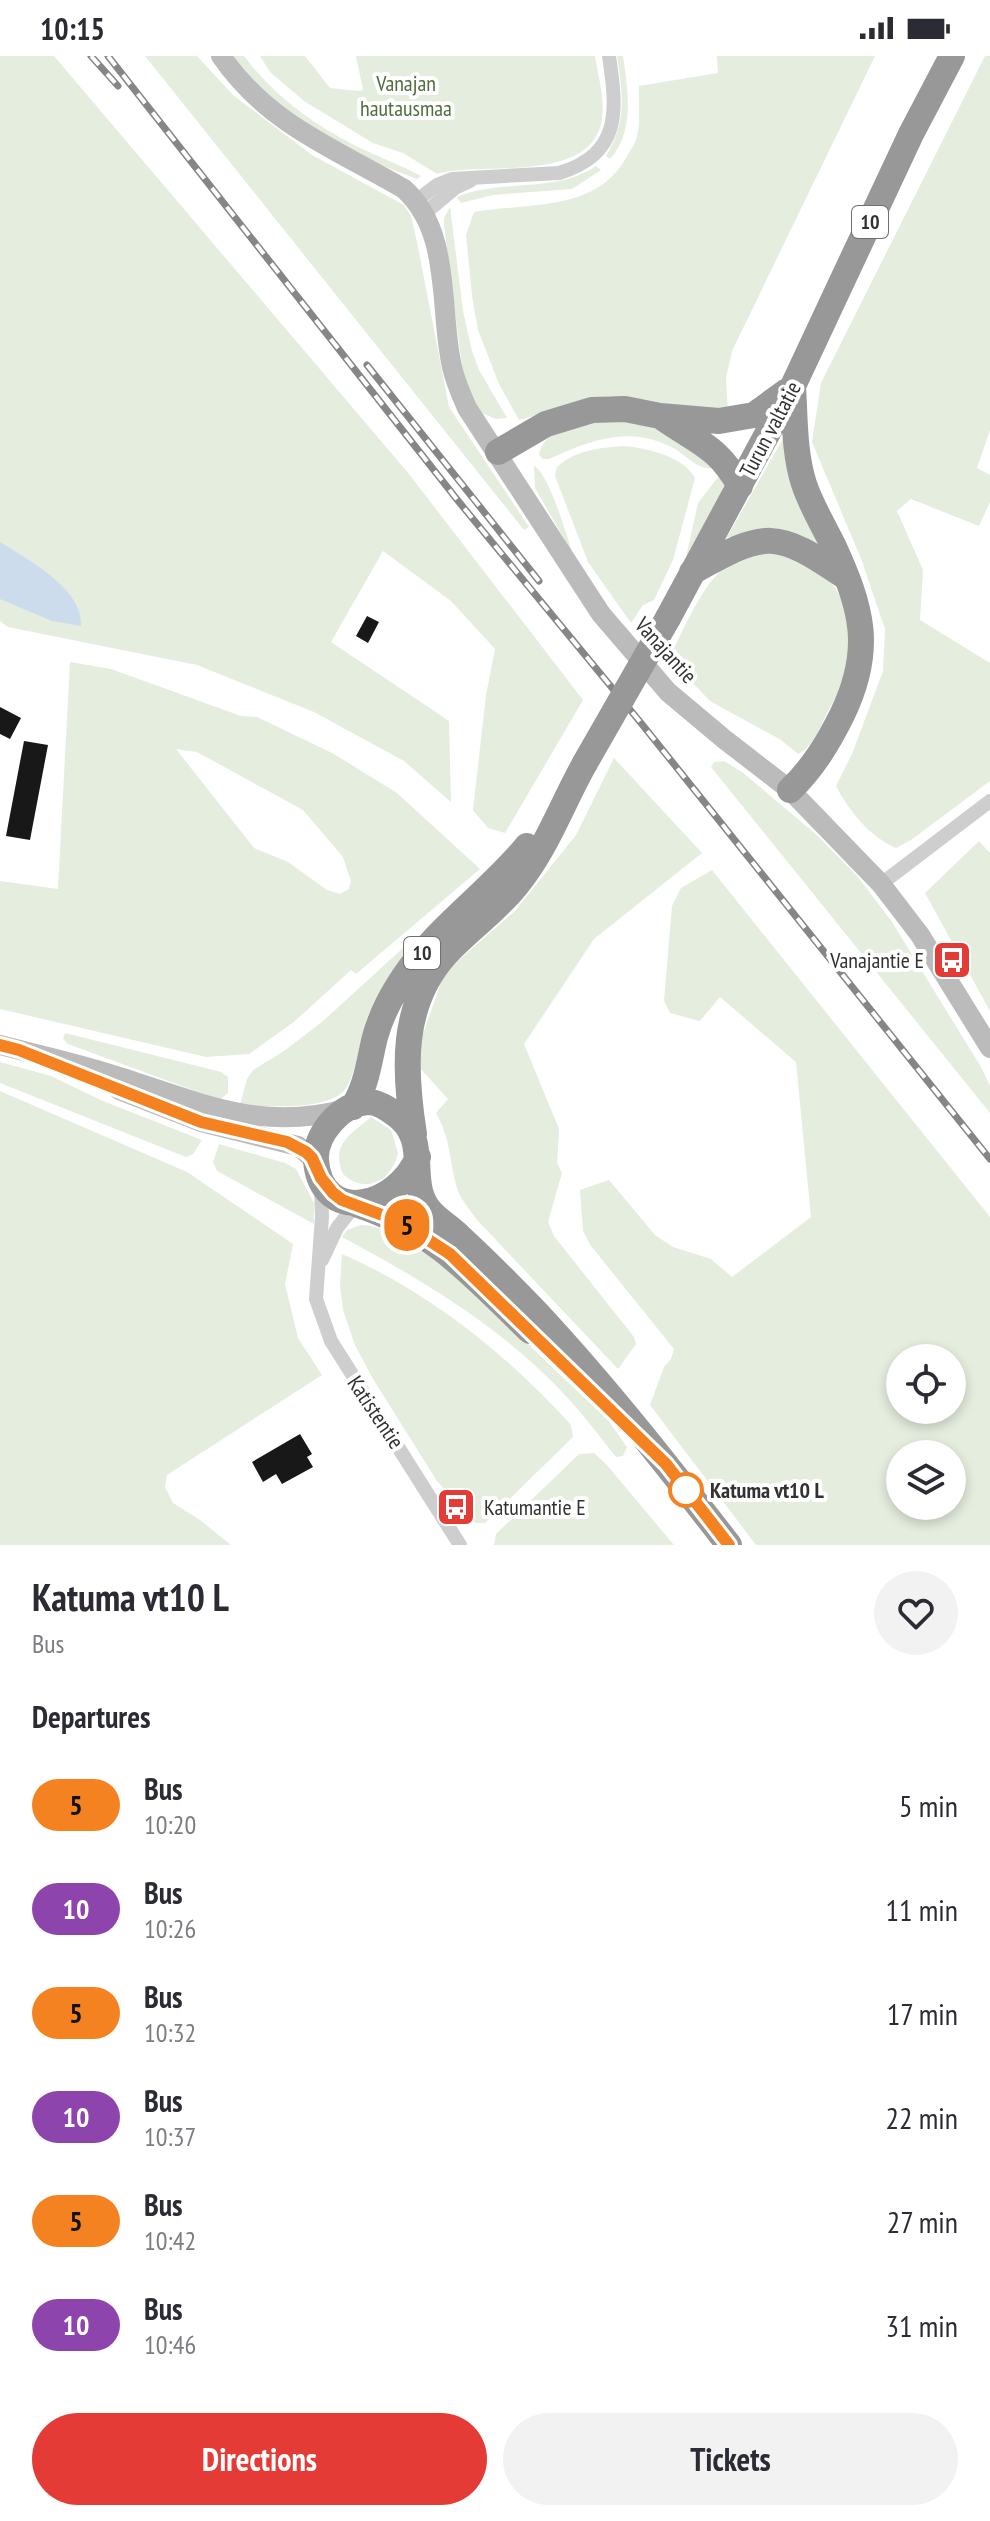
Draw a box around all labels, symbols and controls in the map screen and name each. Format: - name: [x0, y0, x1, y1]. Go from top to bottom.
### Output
- text: 10:15: [40, 9, 105, 48]
- park label: Vanajan hautausmaa: [360, 69, 452, 122]
- road number: 10: [852, 206, 888, 238]
- street label: Turun valtatie: [733, 376, 807, 482]
- street label: Vanajantie: [628, 610, 703, 689]
- road number: 10: [404, 937, 440, 969]
- bus stop icon: Vanajantie E: [931, 939, 973, 981]
- place label: Vanajantie E: [829, 946, 924, 974]
- line badge: 5: [381, 1199, 433, 1251]
- text: 5: [400, 1206, 414, 1243]
- map controls: [886, 1344, 966, 1520]
- button: locate: [886, 1344, 966, 1424]
- street label: Katistentie: [341, 1370, 411, 1454]
- button: layers: [886, 1440, 966, 1520]
- marker: Katuma vt10 L: [669, 1473, 703, 1507]
- place label: Katuma vt10 L: [710, 1476, 825, 1504]
- bus stop icon: Katumantie E: [435, 1486, 477, 1528]
- place label: Katumantie E: [484, 1493, 586, 1521]
- button: heart: [874, 1571, 958, 1655]
- text: Katuma vt10 L: [32, 1572, 229, 1621]
- text: Bus: [32, 1627, 64, 1660]
- text: Departures: [32, 1697, 150, 1736]
- text: Bus: [144, 1769, 183, 1808]
- text: 5: [69, 1786, 83, 1823]
- text: 5 min: [899, 1786, 958, 1825]
- text: 10:20: [144, 1808, 196, 1841]
- text: Bus: [144, 1873, 183, 1912]
- text: 10: [63, 1890, 89, 1927]
- text: 11 min: [885, 1890, 958, 1929]
- text: 10:26: [144, 1912, 196, 1945]
- text: Bus: [144, 1977, 183, 2016]
- text: 5: [69, 1994, 83, 2031]
- text: 17 min: [887, 1994, 958, 2033]
- text: 10:32: [144, 2016, 196, 2049]
- text: Bus: [144, 2081, 183, 2120]
- text: 10: [63, 2098, 89, 2135]
- text: 22 min: [885, 2098, 958, 2137]
- text: 10:37: [144, 2120, 196, 2153]
- text: Bus: [144, 2185, 183, 2224]
- text: 5: [69, 2202, 83, 2239]
- text: 27 min: [887, 2202, 958, 2241]
- text: 10:42: [144, 2224, 196, 2257]
- text: Bus: [144, 2289, 183, 2328]
- text: 10: [63, 2306, 89, 2343]
- text: 31 min: [885, 2306, 958, 2345]
- text: 10:46: [144, 2328, 196, 2361]
- button: Directions: [32, 2413, 487, 2505]
- button: Tickets: [503, 2413, 958, 2505]

